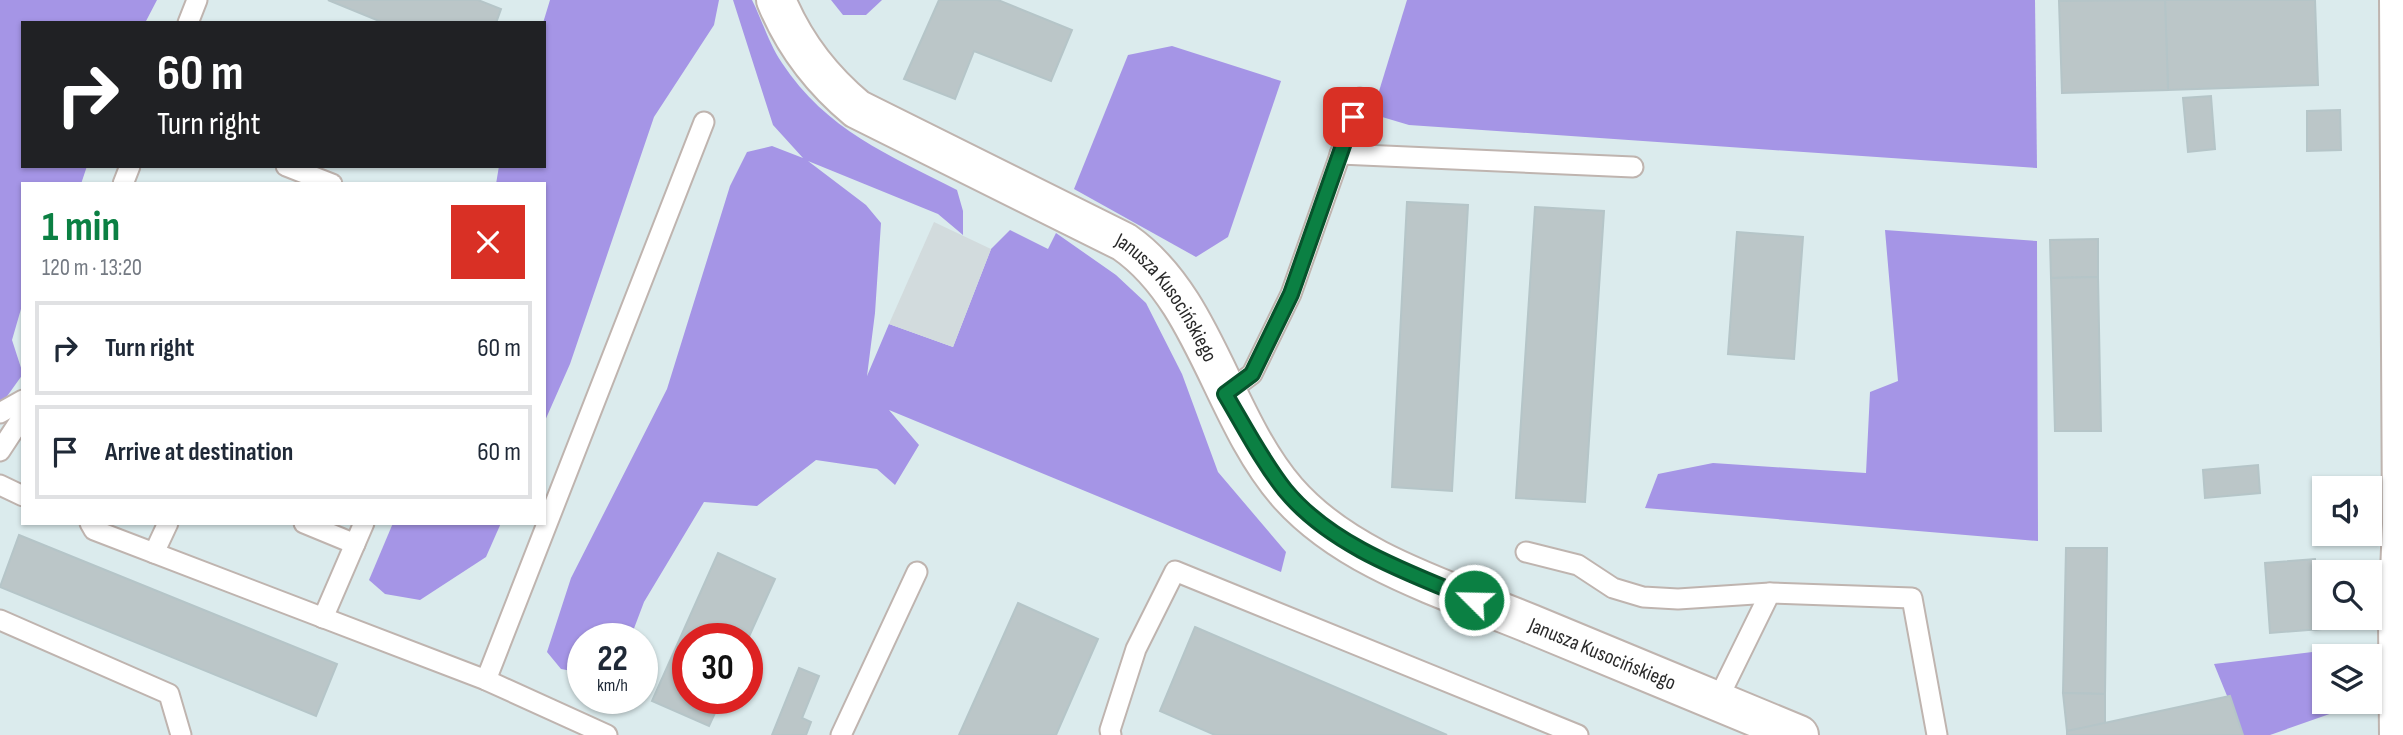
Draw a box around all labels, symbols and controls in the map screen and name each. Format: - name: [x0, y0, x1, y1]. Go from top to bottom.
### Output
- text: 60 m: [157, 45, 244, 104]
- icon: right: [42, 49, 133, 140]
- pin: [1323, 87, 1383, 147]
- icon: arrive: [1334, 98, 1372, 136]
- text: Turn right: [157, 105, 261, 144]
- text: 1 min: [42, 202, 120, 253]
- button: close: [451, 205, 525, 279]
- street label: Janusza Kusocińskiego: [1110, 227, 1223, 366]
- text: 120 m · 13:20: [42, 254, 142, 282]
- icon: right: [46, 329, 84, 367]
- text: Turn right: [105, 333, 194, 364]
- text: 60 m: [477, 333, 521, 364]
- icon: arrive: [46, 433, 84, 471]
- text: Arrive at destination: [105, 437, 293, 468]
- text: 60 m: [477, 437, 521, 468]
- map controls: [2312, 476, 2382, 714]
- button: sound: [2312, 476, 2382, 546]
- button: search: [2312, 560, 2382, 630]
- position arrow: [1437, 563, 1511, 637]
- street label: Janusza Kusocińskiego: [1524, 612, 1680, 695]
- speed limit sign: 30: [672, 623, 763, 714]
- text: 22: [597, 638, 628, 681]
- button: layers: [2312, 644, 2382, 714]
- text: km/h: [597, 675, 628, 696]

